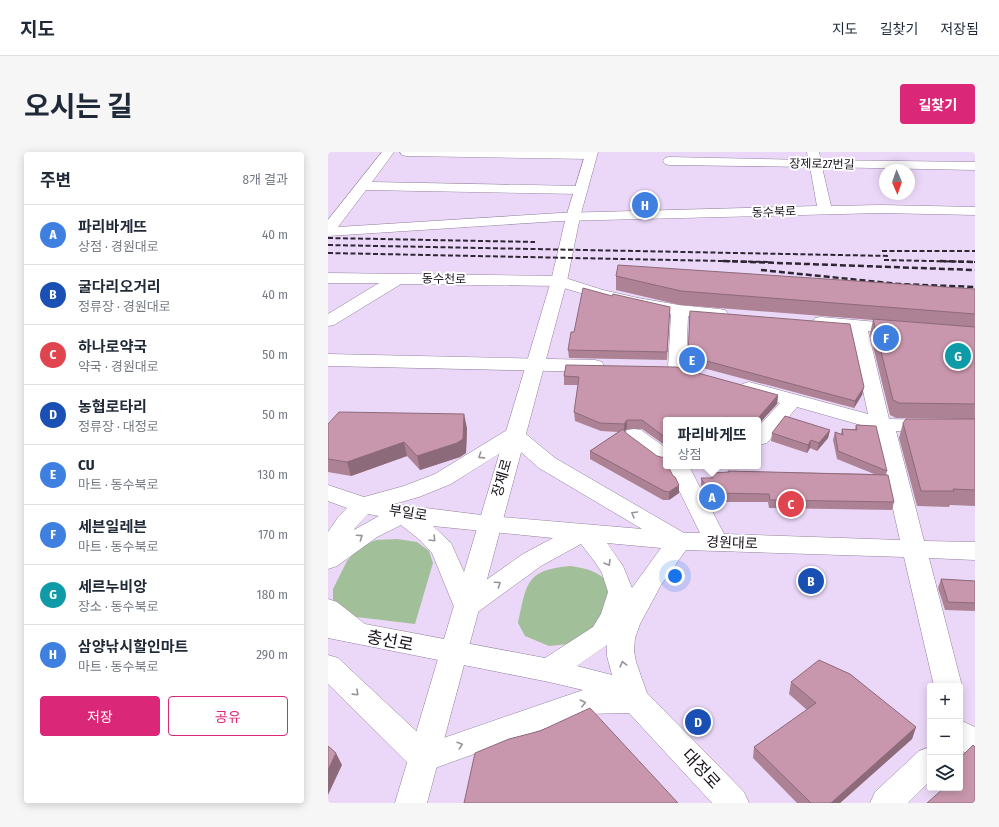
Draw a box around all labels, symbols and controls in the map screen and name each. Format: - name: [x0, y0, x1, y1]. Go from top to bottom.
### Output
- text: 지도: [20, 18, 55, 41]
- text: 지도: [832, 21, 858, 38]
- text: 길찾기: [880, 21, 918, 38]
- text: 저장됨: [940, 21, 979, 38]
- button: 길찾기: [900, 84, 975, 124]
- text: 오시는 길: [24, 90, 133, 123]
- street label: 장제로27번길: [789, 156, 855, 172]
- north arrow: [879, 164, 915, 200]
- text: 주변: [40, 170, 71, 191]
- text: 8개 결과: [243, 172, 288, 187]
- pin: H: [632, 190, 658, 220]
- street label: 동수북로: [752, 204, 796, 220]
- text: 파리바게뜨: [78, 218, 147, 236]
- text: A: [49, 227, 57, 242]
- text: 40 m: [262, 227, 288, 242]
- text: 상점 · 경원대로: [78, 239, 159, 254]
- street label: 동수천로: [422, 272, 466, 286]
- text: 굴다리오거리: [78, 278, 161, 296]
- text: B: [49, 287, 57, 302]
- text: 40 m: [262, 287, 288, 302]
- text: 정류장 · 경원대로: [78, 299, 171, 314]
- pin: F: [873, 323, 899, 353]
- text: 하나로약국: [78, 338, 147, 356]
- pin: G: [945, 341, 971, 371]
- pin: E: [679, 345, 705, 375]
- text: C: [50, 347, 56, 362]
- text: 50 m: [262, 347, 288, 362]
- text: 약국 · 경원대로: [78, 359, 159, 374]
- text: 농협로타리: [78, 398, 147, 416]
- text: D: [49, 407, 57, 422]
- text: 50 m: [262, 407, 288, 422]
- popup: [663, 417, 761, 469]
- text: 정류장 · 대정로: [78, 419, 159, 434]
- text: 파리바게뜨: [677, 426, 747, 444]
- text: 상점: [677, 447, 701, 462]
- one-way arrow: [478, 451, 485, 459]
- text: CU: [78, 456, 95, 474]
- street label: 장제로: [489, 457, 516, 499]
- text: E: [50, 467, 56, 482]
- text: 130 m: [257, 467, 288, 482]
- text: 마트 · 동수북로: [78, 477, 159, 492]
- pin: A: [699, 482, 725, 512]
- pin: C: [778, 489, 804, 519]
- street label: 부일로: [388, 502, 429, 524]
- one-way arrow: [631, 512, 638, 519]
- text: 세븐일레븐: [78, 518, 147, 536]
- text: F: [50, 527, 56, 542]
- text: 170 m: [258, 527, 288, 542]
- one-way arrow: [428, 534, 436, 542]
- street label: 경원대로: [706, 534, 758, 552]
- one-way arrow: [355, 535, 362, 542]
- text: 마트 · 동수북로: [78, 539, 159, 554]
- one-way arrow: [604, 559, 611, 566]
- your location: [665, 566, 685, 586]
- pin: B: [798, 566, 824, 596]
- text: 세르누비앙: [78, 578, 147, 596]
- one-way arrow: [494, 581, 501, 589]
- text: G: [49, 587, 57, 602]
- text: 180 m: [257, 587, 288, 602]
- text: 장소 · 동수북로: [78, 599, 159, 614]
- street label: 충선로: [365, 626, 415, 656]
- text: 삼양낚시할인마트: [78, 638, 188, 656]
- text: H: [49, 647, 57, 662]
- text: 290 m: [256, 647, 288, 662]
- text: 마트 · 동수북로: [78, 659, 159, 674]
- one-way arrow: [619, 661, 628, 668]
- map controls: [927, 683, 963, 791]
- button: +: [927, 683, 963, 719]
- one-way arrow: [351, 688, 359, 696]
- button: 저장: [40, 696, 160, 736]
- button: 공유: [168, 696, 288, 736]
- one-way arrow: [580, 700, 587, 708]
- pin: D: [685, 707, 711, 737]
- button: −: [927, 719, 963, 755]
- one-way arrow: [457, 741, 464, 750]
- street label: 대정로: [677, 745, 725, 793]
- button: layers: [927, 755, 963, 791]

